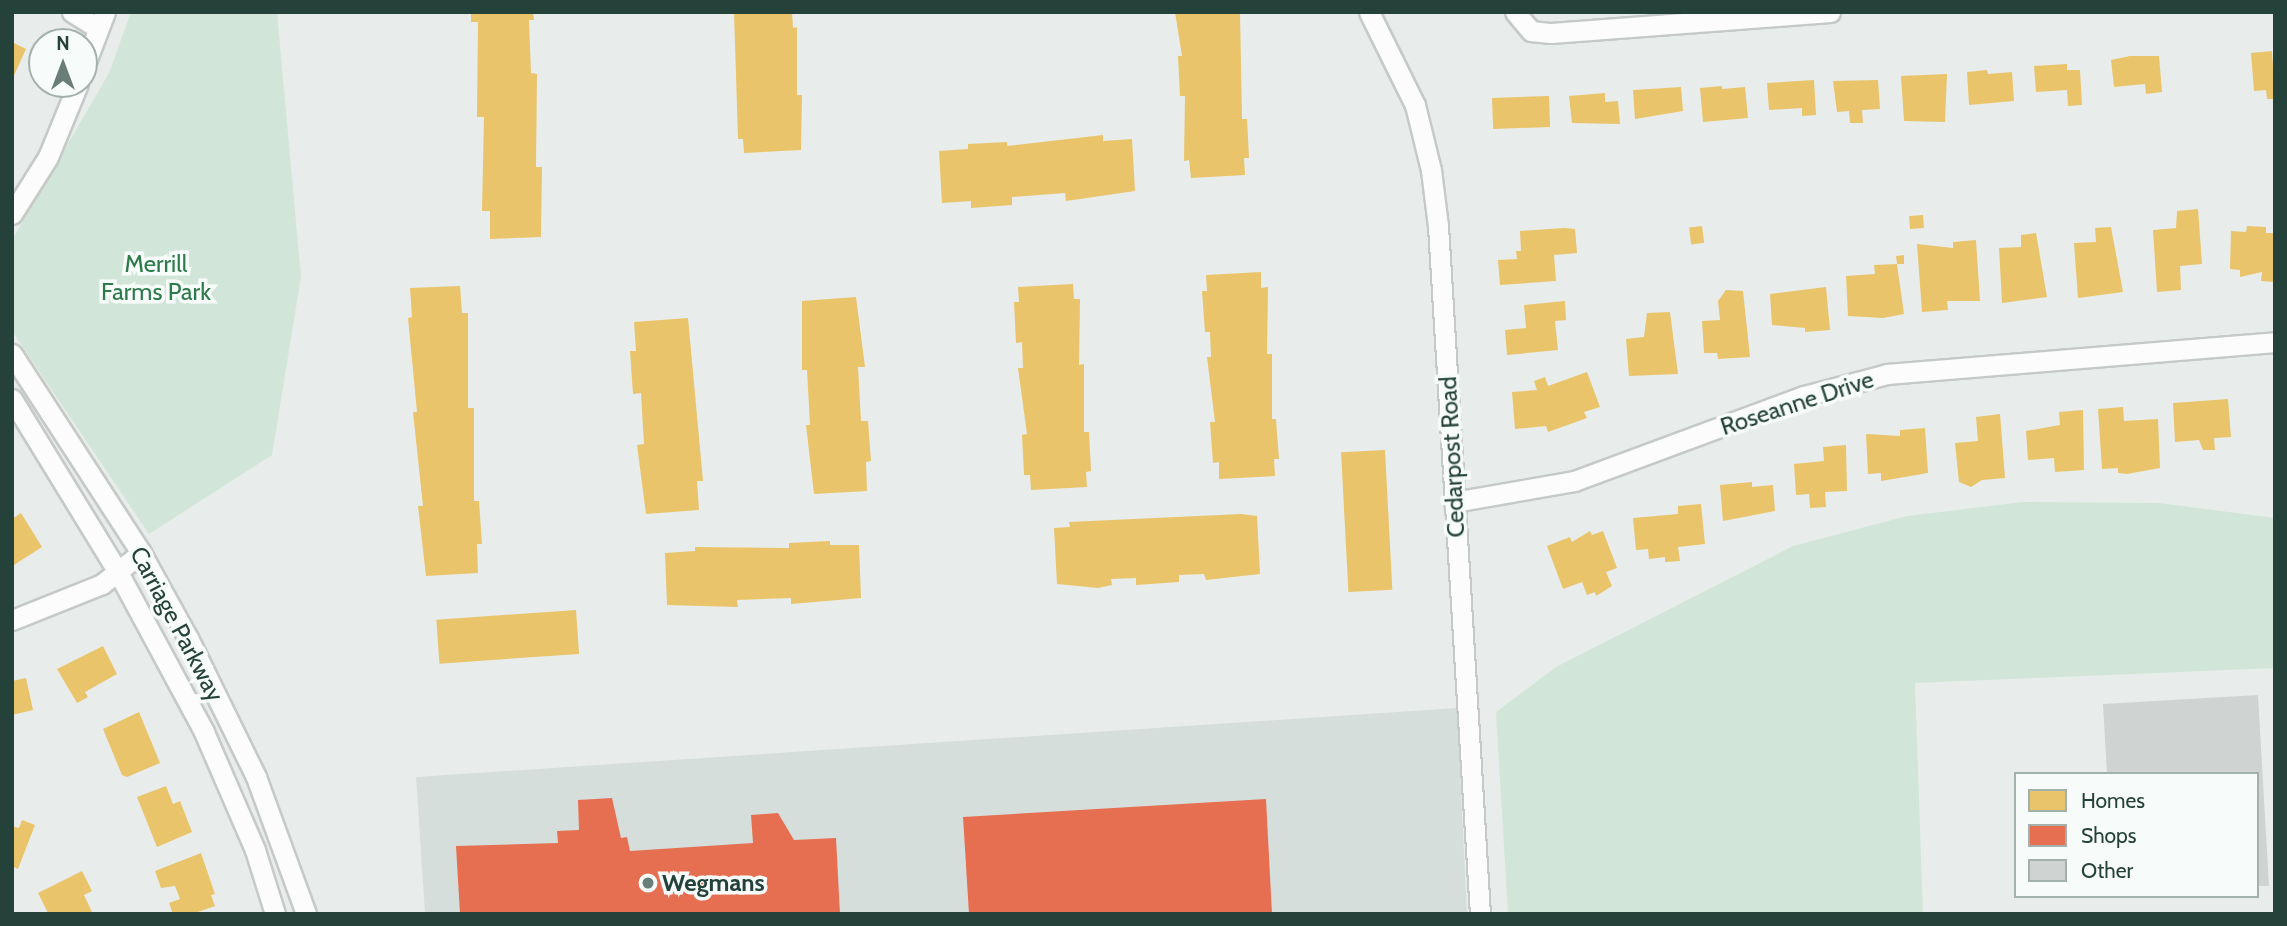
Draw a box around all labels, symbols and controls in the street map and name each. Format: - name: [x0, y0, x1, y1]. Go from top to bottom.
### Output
- north arrow: [28, 28, 98, 98]
- text: N: [56, 32, 70, 55]
- park label: Merrill Farms Park: [101, 250, 211, 306]
- street label: Roseanne Drive: [1717, 365, 1877, 441]
- street label: Cedarpost Road: [1433, 376, 1471, 538]
- street label: Carriage Parkway: [124, 542, 230, 706]
- legend: [2014, 772, 2259, 898]
- text: Homes: [2081, 788, 2145, 813]
- text: Shops: [2081, 823, 2136, 848]
- text: Other: [2081, 858, 2133, 883]
- place label: Wegmans: [662, 869, 765, 897]
- marker: Wegmans: [640, 875, 656, 891]

